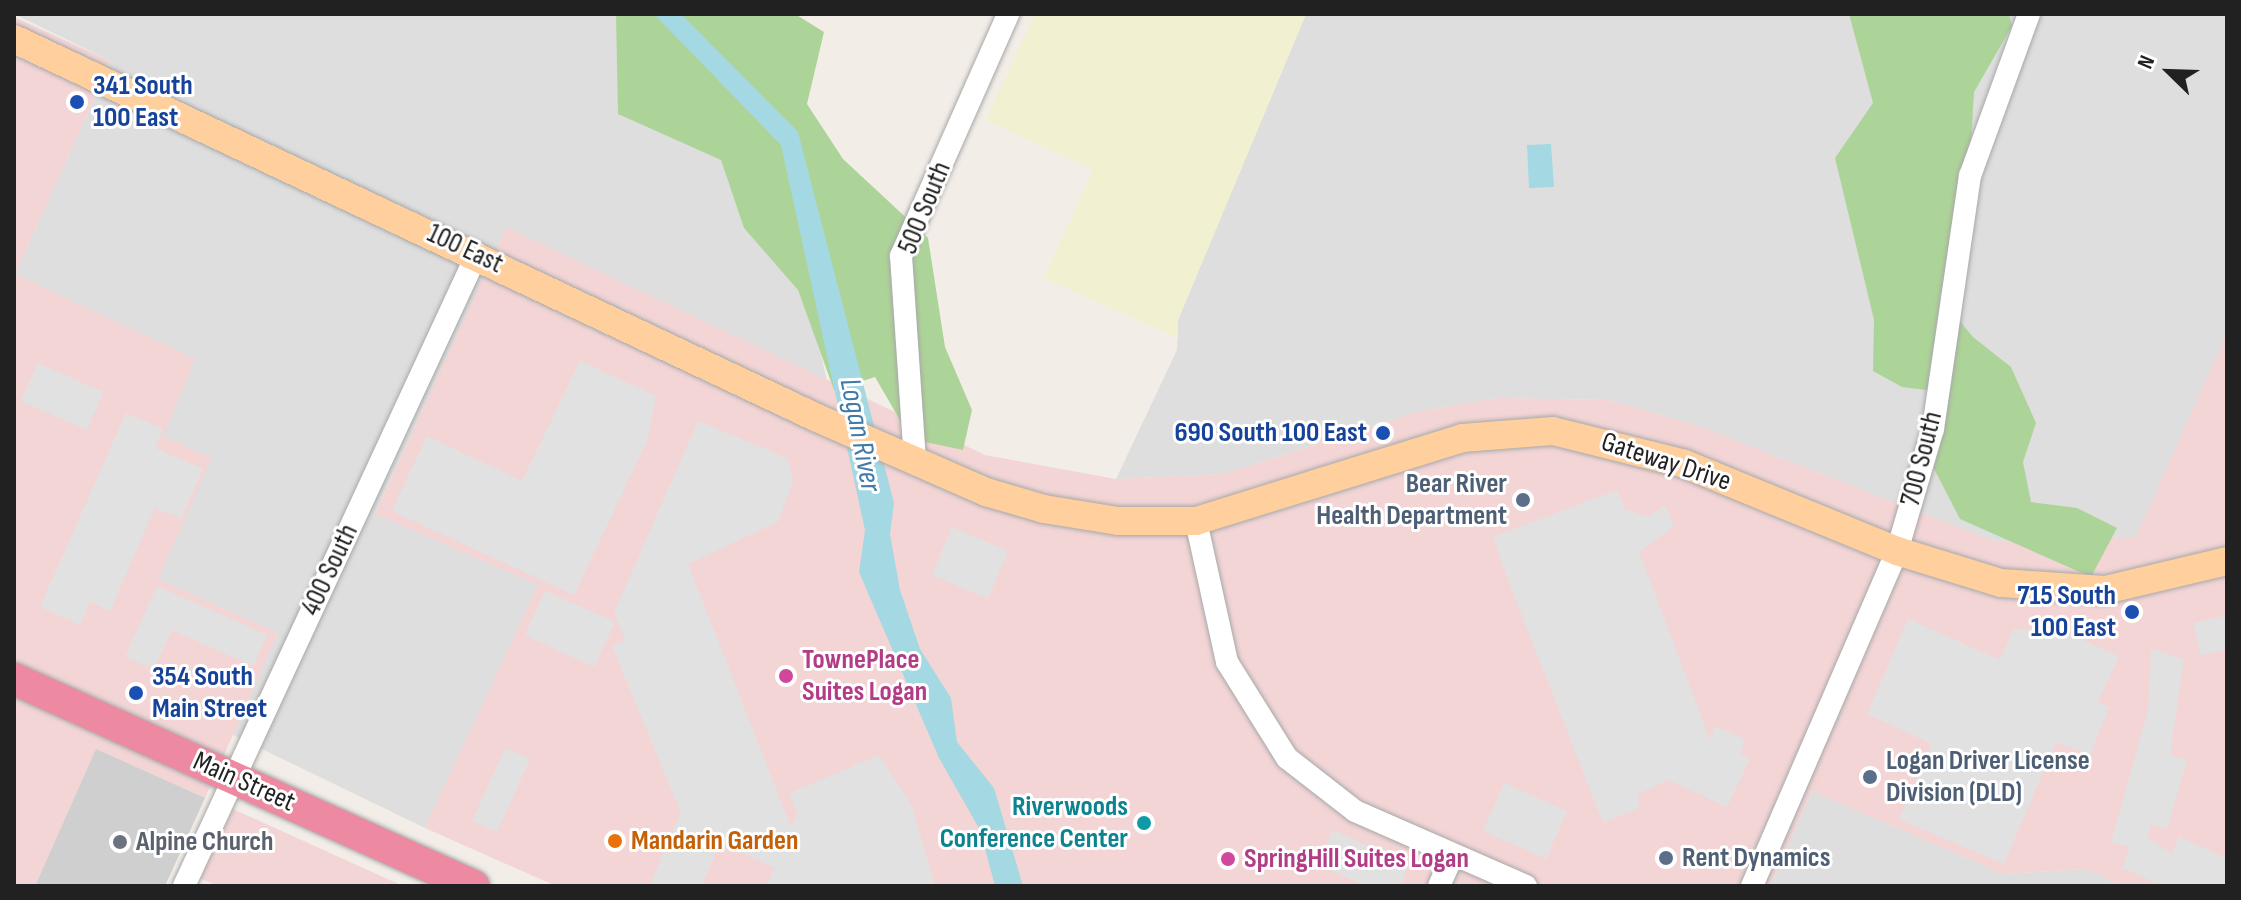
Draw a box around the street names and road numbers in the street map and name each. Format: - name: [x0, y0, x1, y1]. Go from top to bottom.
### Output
- street label: 500 South: [891, 157, 959, 259]
- street label: 100 East: [422, 217, 508, 281]
- street label: 700 South: [1894, 408, 1950, 510]
- street label: Gateway Drive: [1597, 425, 1735, 499]
- street label: 400 South: [294, 519, 366, 621]
- street label: Main Street: [188, 745, 300, 819]

